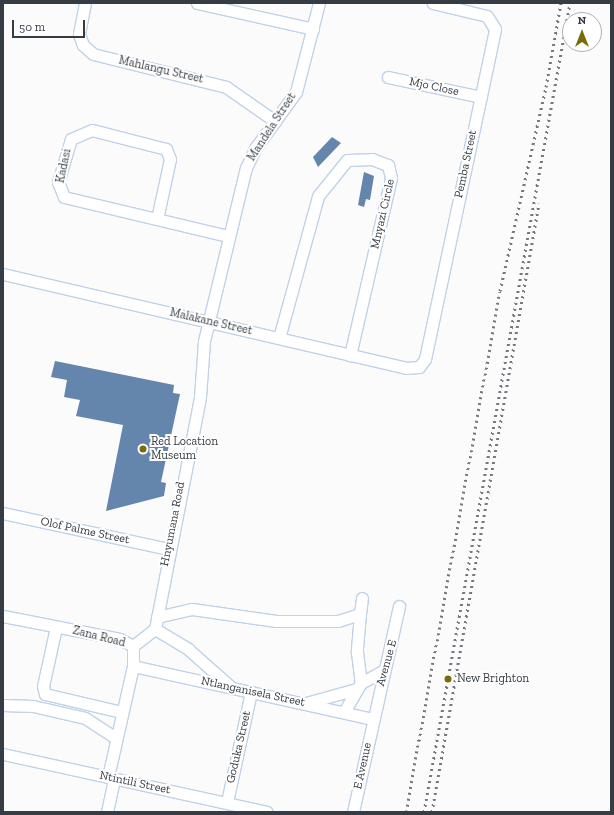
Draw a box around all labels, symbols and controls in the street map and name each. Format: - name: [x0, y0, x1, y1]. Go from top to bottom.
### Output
- scale bar: [14, 12, 87, 38]
- north arrow: [562, 12, 602, 52]
- text: N: [578, 14, 586, 27]
- text: 50 m: [19, 20, 45, 34]
- street label: Mahlangu Street: [117, 53, 205, 87]
- street label: Mjo Close: [408, 75, 460, 99]
- street label: Mandela Street: [245, 90, 299, 164]
- street label: Pemba Street: [452, 129, 480, 199]
- street label: Kadasi: [53, 148, 75, 184]
- street label: Mnyazi Circle: [368, 178, 398, 250]
- street label: Malakane Street: [168, 306, 254, 338]
- place label: Red Location Museum: [151, 435, 218, 463]
- marker: Red Location Museum: [138, 444, 148, 454]
- street label: Hnyumana Road: [158, 480, 188, 568]
- street label: Olof Palme Street: [39, 515, 131, 547]
- street label: Zana Road: [71, 623, 127, 651]
- street label: Avenue E: [373, 638, 401, 688]
- place label: New Brighton: [457, 672, 529, 686]
- marker: New Brighton: [442, 673, 454, 685]
- street label: Ntlanganisela Street: [200, 674, 306, 710]
- street label: Goduka Street: [224, 709, 254, 785]
- street label: E Avenue: [351, 741, 375, 791]
- street label: Ntintili Street: [98, 768, 172, 798]

